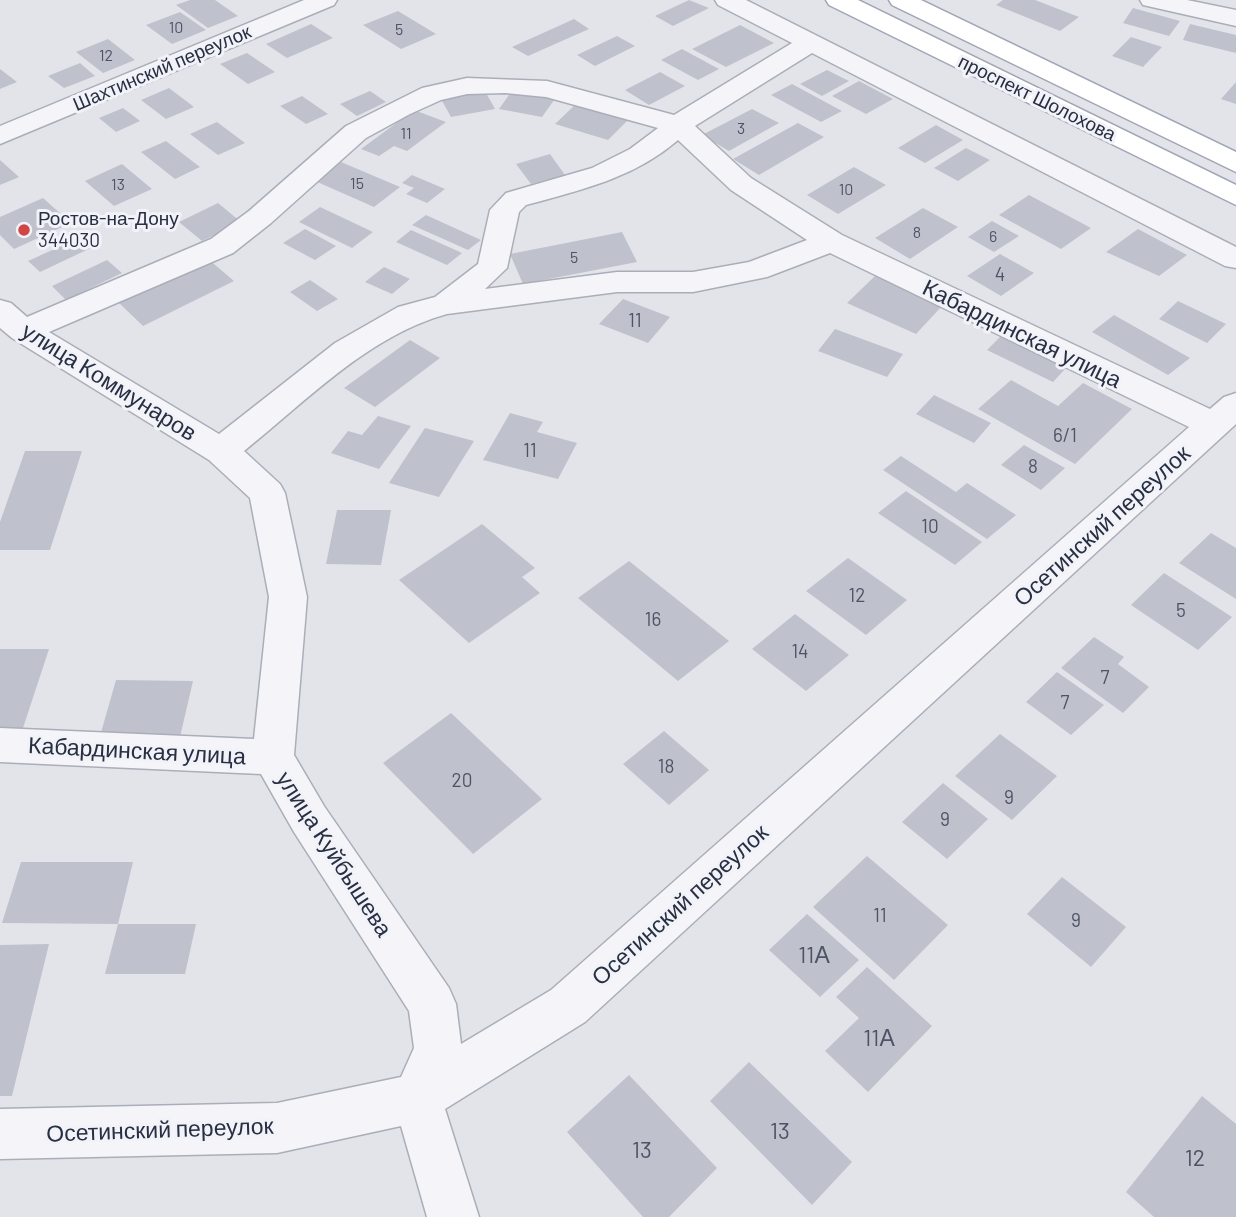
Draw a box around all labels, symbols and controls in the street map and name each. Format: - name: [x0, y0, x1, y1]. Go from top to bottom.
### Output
- house number: 10: [169, 18, 183, 38]
- street label: Шахтинский переулок: [70, 20, 254, 116]
- house number: 5: [395, 20, 403, 40]
- house number: 12: [99, 46, 113, 66]
- street label: проспект Шолохова: [955, 50, 1119, 146]
- house number: 3: [737, 119, 745, 139]
- house number: 11: [400, 124, 412, 144]
- house number: 15: [350, 174, 364, 194]
- house number: 13: [111, 175, 125, 195]
- house number: 10: [839, 180, 853, 200]
- place label: Ростов-на-Дону 344030: [38, 208, 179, 252]
- marker: Ростов-на-Дону 344030: [16, 222, 32, 238]
- house number: 8: [913, 223, 921, 243]
- house number: 6: [989, 227, 997, 247]
- house number: 5: [570, 248, 578, 268]
- house number: 4: [995, 264, 1005, 286]
- street label: Кабардинская улица: [918, 274, 1126, 394]
- house number: 11: [628, 310, 642, 332]
- street label: улица Коммунаров: [17, 317, 201, 447]
- house number: 6/1: [1053, 425, 1077, 447]
- house number: 11: [523, 440, 537, 462]
- street label: Осетинский переулок: [1008, 440, 1196, 612]
- house number: 8: [1028, 456, 1038, 478]
- house number: 10: [921, 516, 939, 538]
- house number: 12: [849, 585, 865, 607]
- house number: 5: [1176, 600, 1186, 622]
- house number: 16: [645, 609, 661, 631]
- house number: 14: [791, 641, 809, 663]
- house number: 7: [1101, 667, 1109, 689]
- house number: 7: [1061, 692, 1069, 714]
- street label: Кабардинская улица: [27, 732, 247, 770]
- house number: 18: [658, 756, 674, 778]
- street label: улица Куйбышева: [270, 766, 398, 942]
- house number: 20: [452, 770, 472, 792]
- house number: 9: [1004, 787, 1014, 809]
- house number: 9: [940, 809, 950, 831]
- street label: Осетинский переулок: [586, 819, 774, 991]
- house number: 11: [873, 905, 887, 927]
- house number: 9: [1071, 910, 1081, 932]
- house number: 11А: [798, 941, 830, 969]
- house number: 11А: [863, 1024, 895, 1052]
- street label: Осетинский переулок: [46, 1112, 274, 1148]
- house number: 13: [770, 1117, 790, 1145]
- house number: 13: [632, 1136, 652, 1164]
- house number: 12: [1185, 1144, 1205, 1172]

